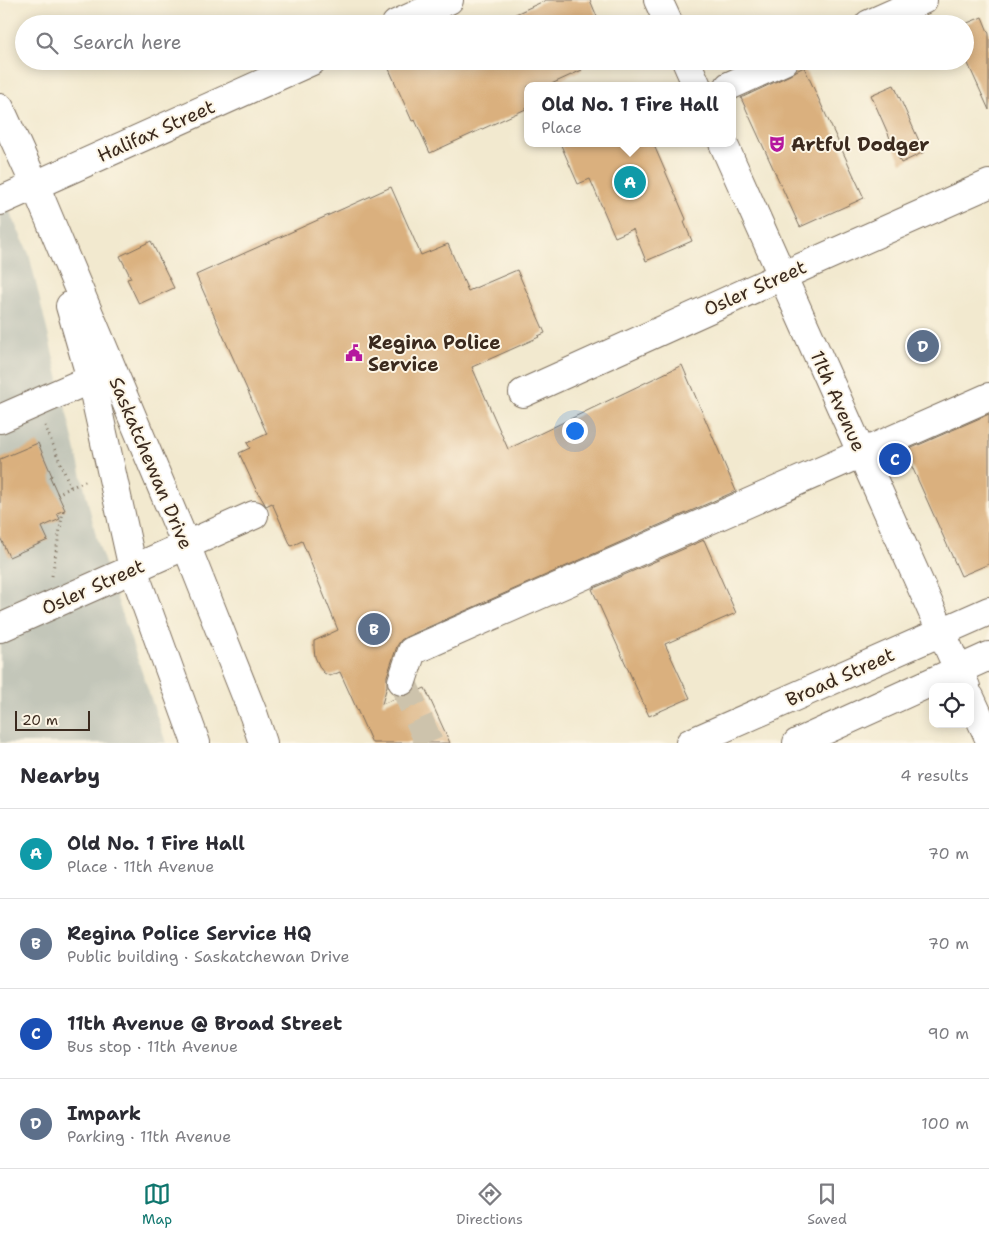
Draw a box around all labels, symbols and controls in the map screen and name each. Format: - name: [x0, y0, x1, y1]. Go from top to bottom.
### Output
- search box: [15, 15, 974, 70]
- icon: search: [33, 29, 61, 57]
- text: Search here: [73, 30, 182, 55]
- popup: [524, 82, 736, 147]
- text: Old No. 1 Fire Hall: [541, 92, 719, 117]
- street label: Halifax Street: [93, 94, 219, 168]
- text: Place: [541, 117, 582, 138]
- place label: Artful Dodger: [791, 132, 929, 157]
- theatre icon: Artful Dodger: [767, 134, 787, 154]
- pin: A: [614, 163, 646, 201]
- street label: Osler Street: [700, 254, 810, 322]
- pin: D: [907, 327, 939, 365]
- place label: Regina Police Service: [368, 330, 501, 377]
- public building icon: Regina Police Service: [344, 343, 364, 363]
- street label: 11th Avenue: [805, 347, 871, 455]
- street label: Saskatchewan Drive: [103, 373, 199, 553]
- your location: [562, 418, 588, 444]
- pin: C: [879, 440, 911, 478]
- street label: Osler Street: [38, 553, 148, 621]
- pin: B: [358, 610, 390, 648]
- street label: Broad Street: [782, 642, 898, 712]
- map controls: [929, 683, 974, 728]
- button: locate: [929, 683, 974, 728]
- scale bar: [15, 708, 90, 731]
- text: 20 m: [22, 711, 58, 729]
- text: Nearby: [20, 762, 100, 790]
- text: 4 results: [900, 765, 969, 786]
- text: Old No. 1 Fire Hall: [67, 831, 245, 856]
- text: A: [30, 843, 42, 864]
- text: 70 m: [928, 843, 969, 864]
- text: Place · 11th Avenue: [67, 856, 214, 877]
- text: Regina Police Service HQ: [67, 921, 312, 946]
- text: B: [31, 933, 41, 954]
- text: 70 m: [928, 933, 969, 954]
- text: Public building · Saskatchewan Drive: [67, 946, 350, 967]
- text: 11th Avenue @ Broad Street: [67, 1011, 342, 1036]
- text: C: [31, 1023, 41, 1044]
- text: 90 m: [928, 1023, 969, 1044]
- text: Bus stop · 11th Avenue: [67, 1036, 238, 1057]
- text: Impark: [67, 1101, 141, 1126]
- text: D: [30, 1113, 42, 1134]
- text: 100 m: [921, 1113, 969, 1134]
- text: Parking · 11th Avenue: [67, 1126, 231, 1147]
- tab: Map: [142, 1180, 172, 1228]
- tab: Directions: [456, 1180, 523, 1228]
- tab: Saved: [807, 1180, 847, 1228]

